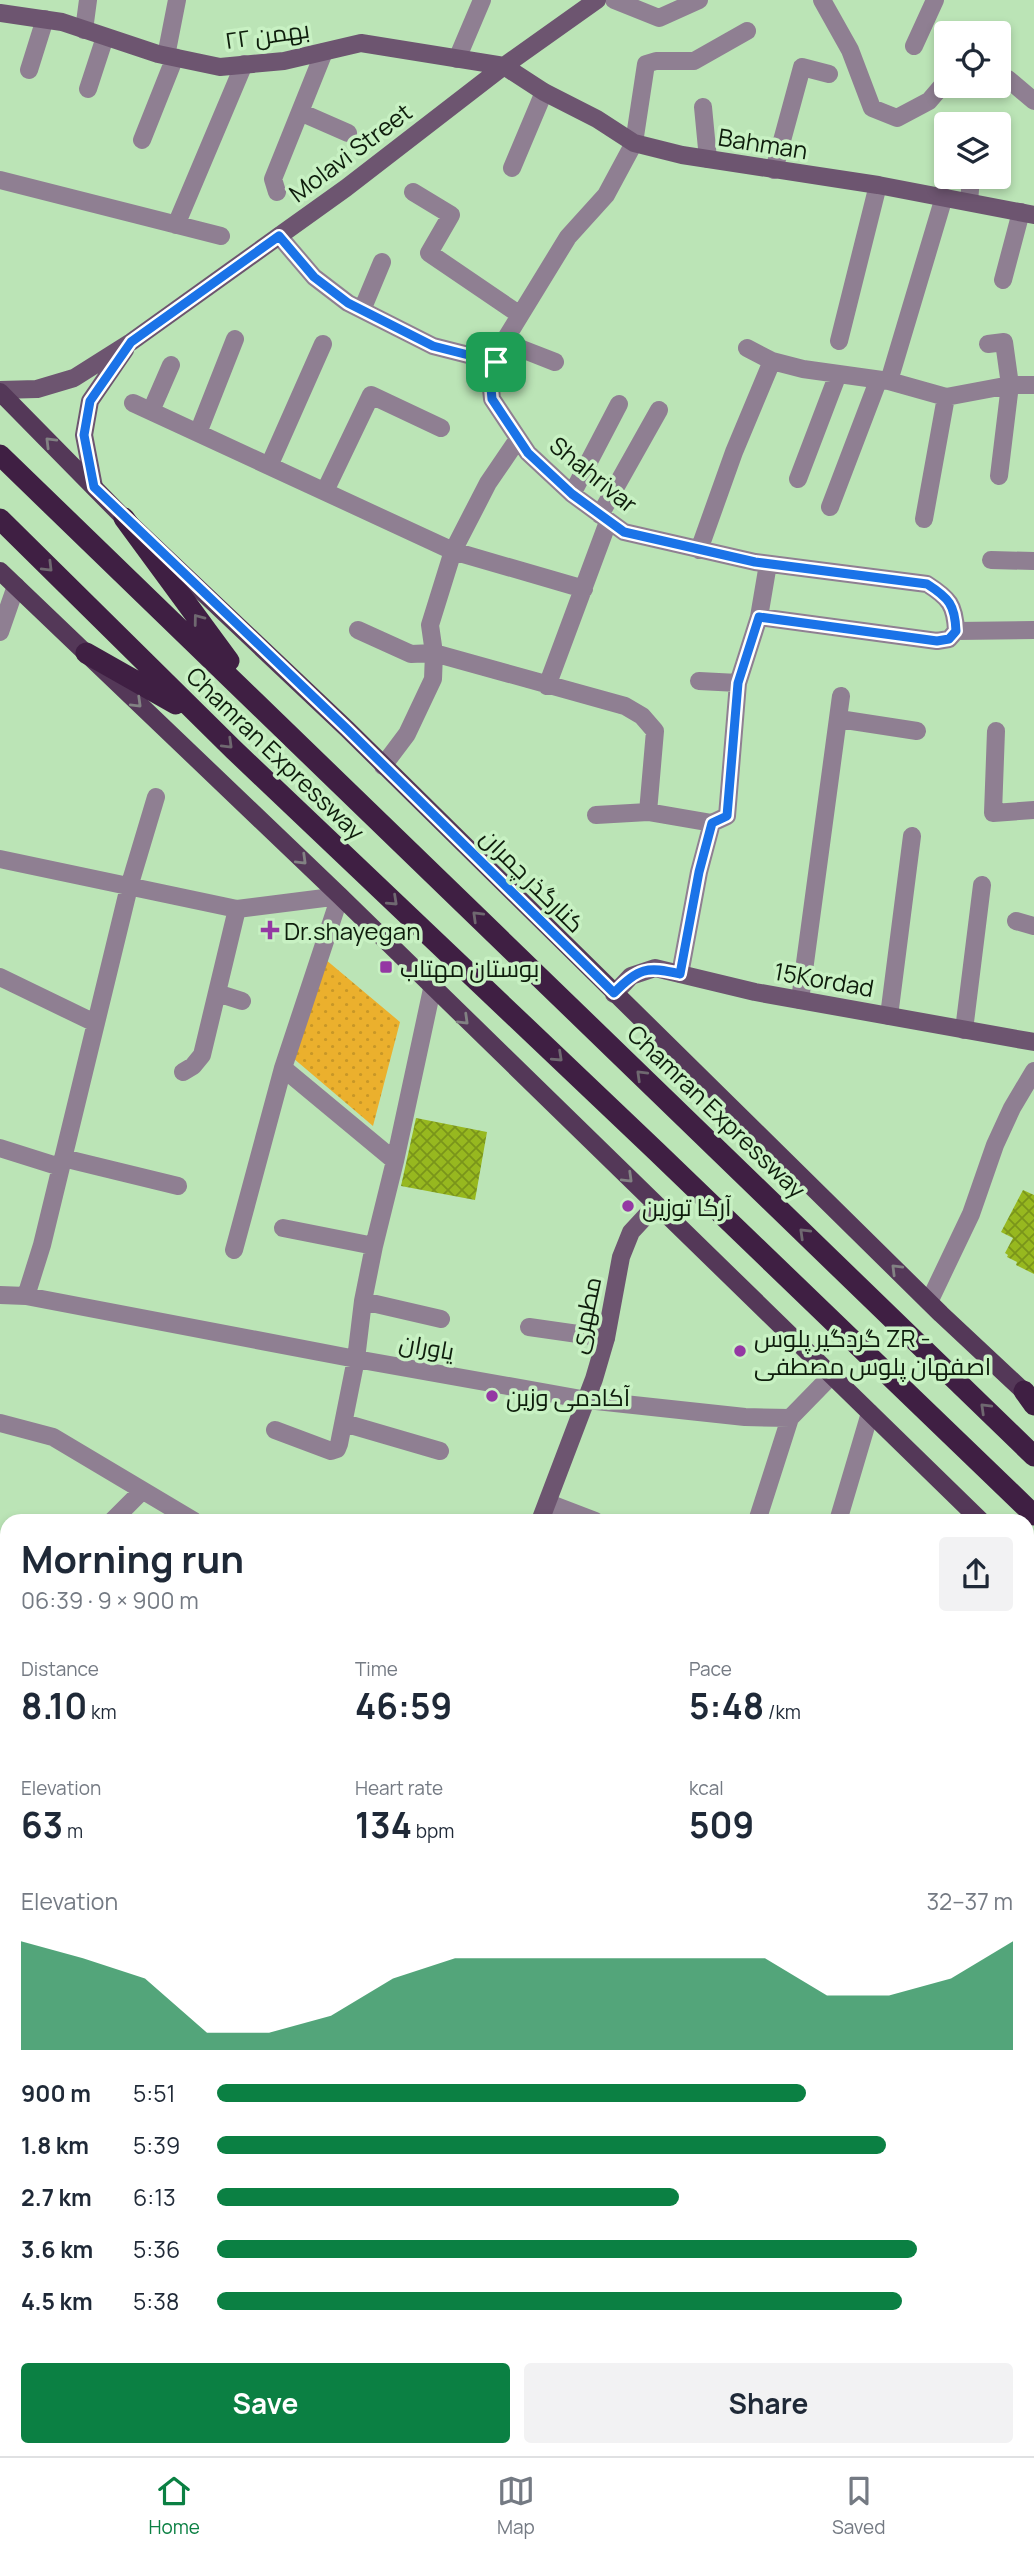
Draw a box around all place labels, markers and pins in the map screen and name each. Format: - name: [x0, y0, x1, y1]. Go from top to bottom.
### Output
- pin: [466, 332, 526, 392]
- place label: Dr.shayegan: [284, 914, 420, 947]
- marker: Dr.shayegan: [262, 922, 278, 938]
- place label: بوستان مهتاب: [400, 951, 539, 984]
- marker: بوستان مهتاب: [378, 959, 394, 975]
- place label: آرکا توزین: [642, 1190, 732, 1223]
- marker: آرکا توزین: [620, 1198, 636, 1214]
- place label: گردگیر پلوس ZR - اصفهان پلوس مصطفی: [754, 1321, 991, 1383]
- marker: گردگیر پلوس ZR - اصفهان پلوس مصطفی: [732, 1343, 748, 1359]
- place label: آکادمی وزین: [506, 1380, 631, 1413]
- marker: آکادمی وزین: [484, 1388, 500, 1404]

